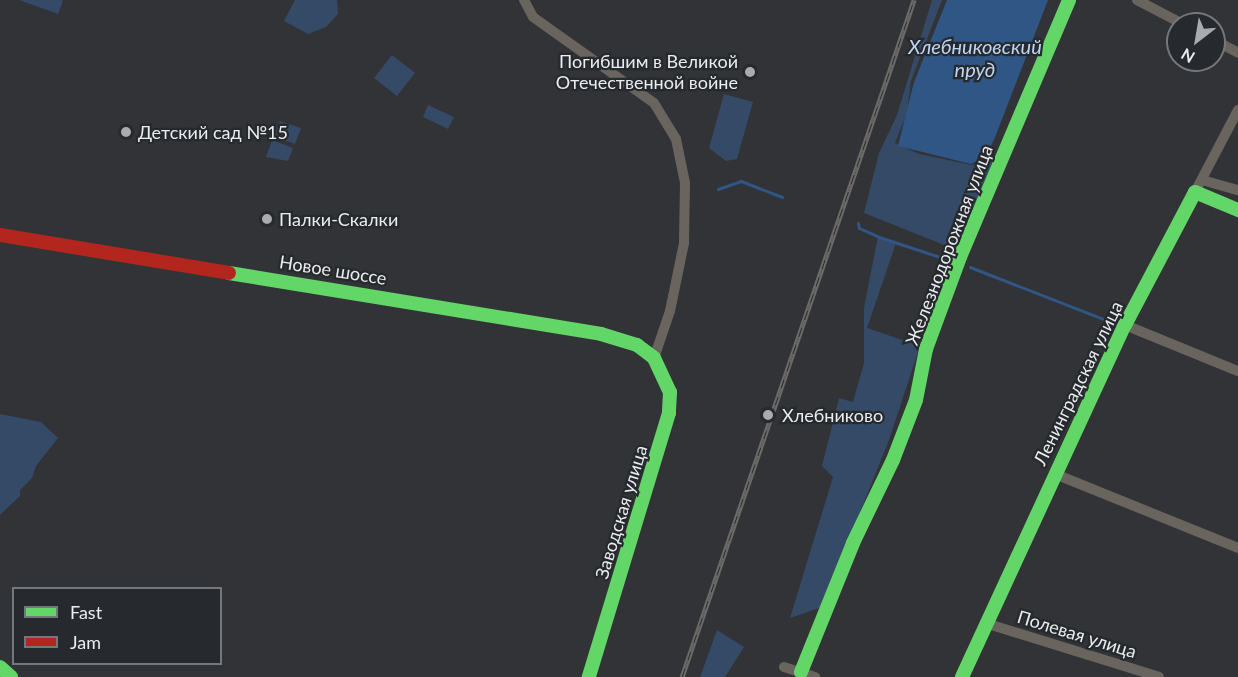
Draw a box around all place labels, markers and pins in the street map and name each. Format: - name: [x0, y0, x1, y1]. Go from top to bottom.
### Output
- place label: Погибшим в Великой Отечественной войне: [556, 51, 738, 94]
- marker: Погибшим в Великой Отечественной войне: [743, 65, 757, 79]
- place label: Детский сад №15: [138, 121, 288, 143]
- marker: Детский сад №15: [119, 125, 133, 139]
- place label: Палки-Скалки: [279, 208, 398, 230]
- marker: Палки-Скалки: [260, 212, 274, 226]
- place label: Хлебниково: [782, 404, 883, 426]
- marker: Хлебниково: [759, 406, 777, 424]

